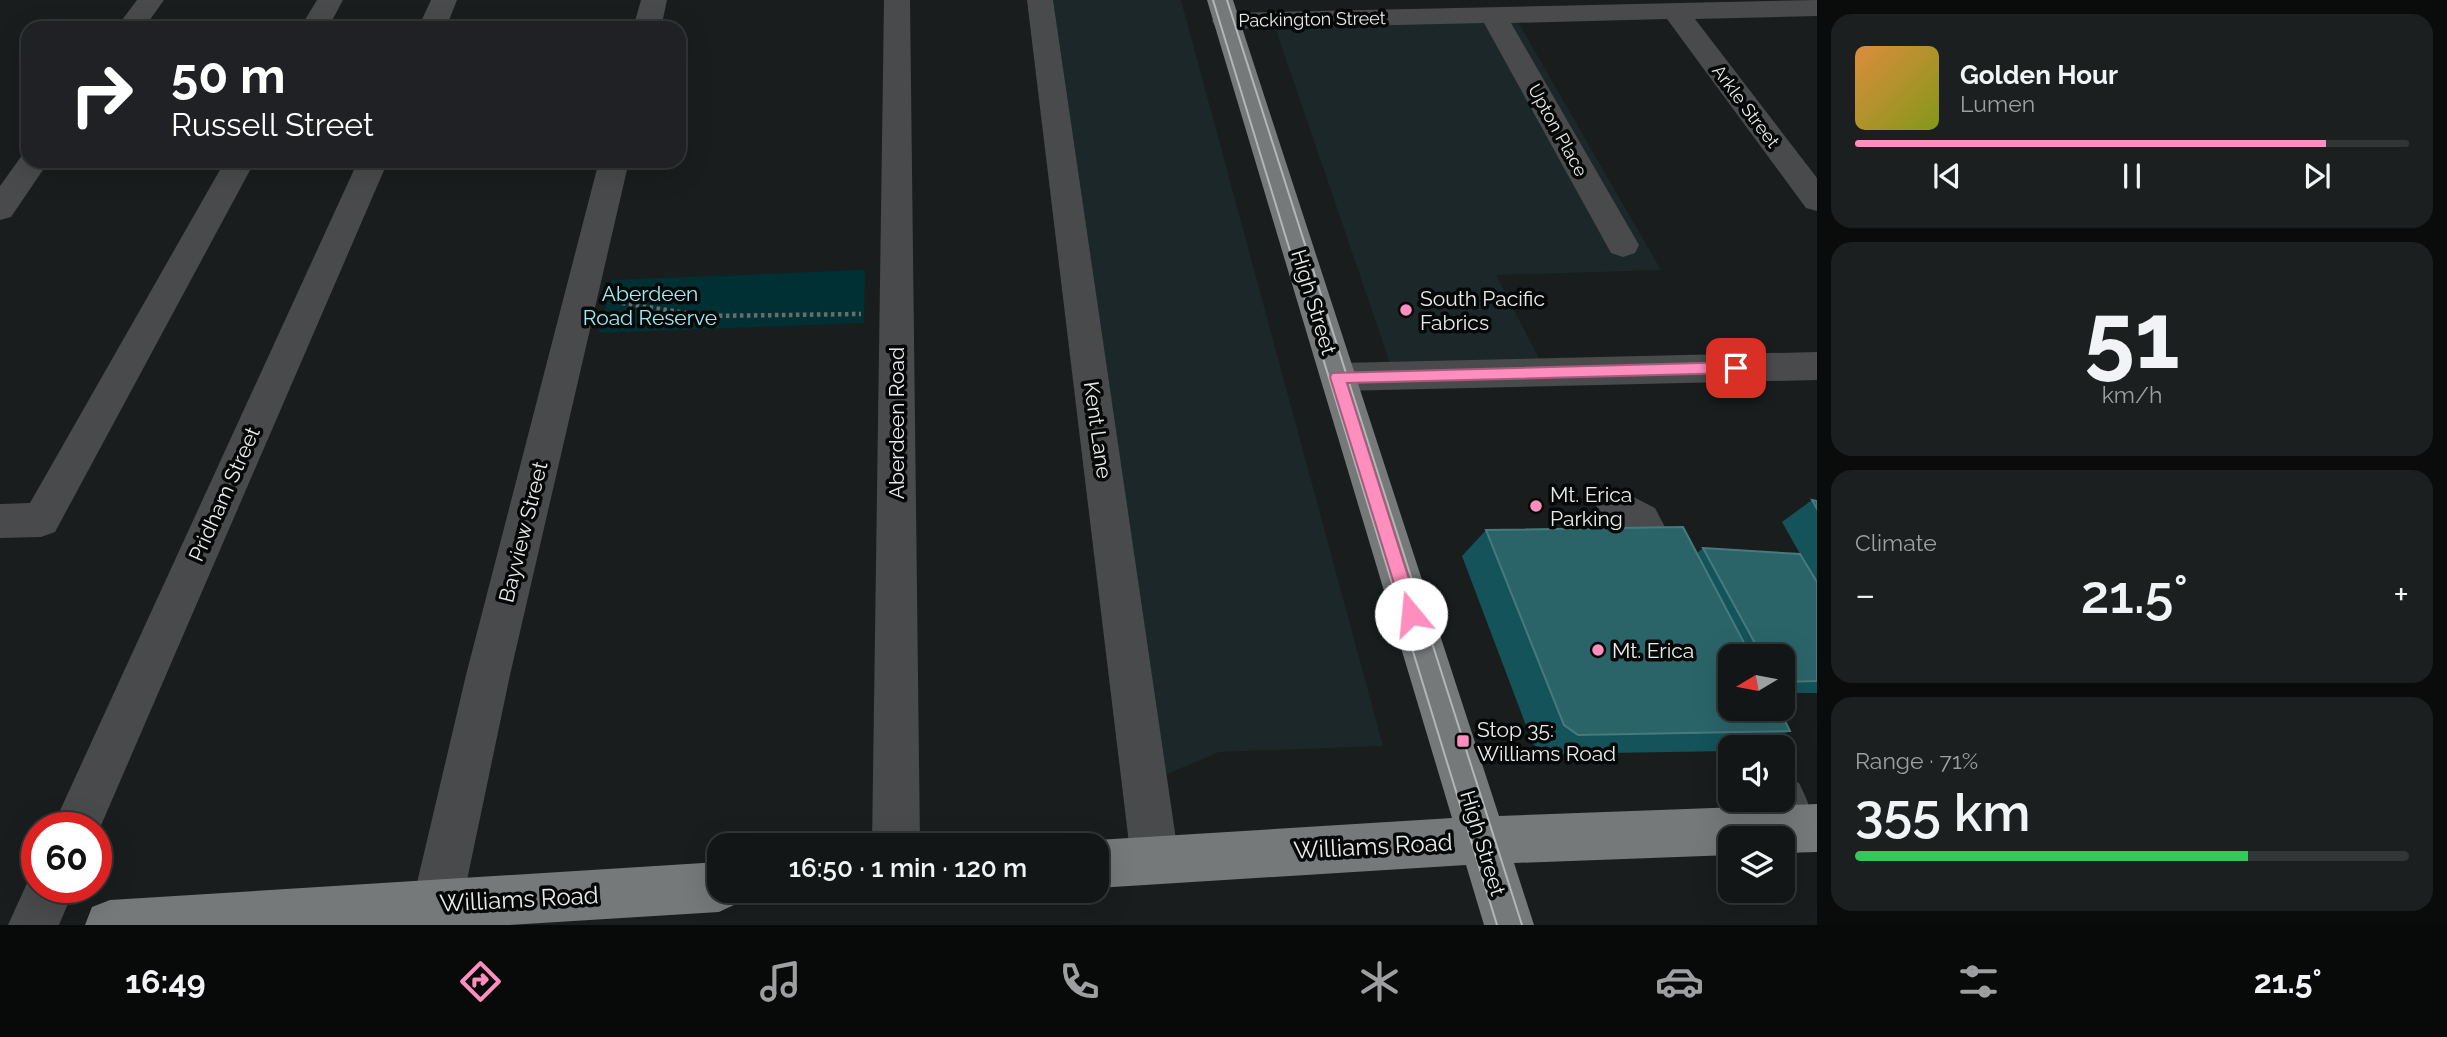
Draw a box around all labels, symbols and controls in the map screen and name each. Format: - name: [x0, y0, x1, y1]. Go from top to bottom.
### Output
- street label: Packington Street: [1238, 7, 1386, 31]
- text: 50 m: [171, 47, 286, 104]
- icon: right: [56, 49, 147, 140]
- text: Golden Hour: [1960, 60, 2118, 90]
- street label: Arkle Street: [1708, 61, 1784, 151]
- street label: Upton Place: [1524, 80, 1592, 180]
- text: Lumen: [1960, 90, 2035, 117]
- text: Russell Street: [171, 106, 374, 143]
- icon: previous: [1928, 157, 1966, 195]
- icon: pause: [2113, 157, 2151, 195]
- icon: next: [2298, 157, 2336, 195]
- street label: High Street: [1286, 246, 1342, 358]
- park label: Aberdeen Road Reserve: [583, 281, 717, 330]
- text: 51: [2084, 282, 2180, 389]
- place label: South Pacific Fabrics: [1420, 286, 1545, 335]
- marker: South Pacific Fabrics: [1398, 302, 1414, 318]
- pin: [1706, 338, 1766, 398]
- street label: Aberdeen Road: [884, 347, 909, 499]
- icon: arrive: [1717, 349, 1755, 387]
- street label: Kent Lane: [1079, 380, 1117, 480]
- text: km/h: [2102, 381, 2162, 408]
- street label: Pridham Street: [183, 423, 265, 565]
- street label: Bayview Street: [493, 459, 553, 605]
- place label: Mt. Erica Parking: [1550, 482, 1632, 531]
- marker: Mt. Erica Parking: [1528, 498, 1544, 514]
- text: Climate: [1855, 529, 1937, 556]
- text: 21.5°: [2081, 564, 2188, 625]
- text: −: [1855, 572, 1875, 617]
- text: +: [2393, 572, 2409, 617]
- position arrow: [1374, 577, 1448, 651]
- place label: Mt. Erica: [1612, 638, 1694, 663]
- marker: Mt. Erica: [1590, 642, 1606, 658]
- north arrow: [1718, 644, 1796, 721]
- map controls: [1718, 644, 1795, 903]
- place label: Stop 35: Williams Road: [1477, 717, 1616, 766]
- marker: Stop 35: Williams Road: [1455, 733, 1471, 749]
- button: sound: [1718, 735, 1795, 812]
- text: Range · 71%: [1855, 747, 1978, 774]
- text: 355 km: [1855, 782, 2030, 843]
- street label: High Street: [1455, 787, 1511, 899]
- speed limit sign: 60: [21, 812, 112, 903]
- button: layers: [1718, 826, 1795, 903]
- street label: Williams Road: [1293, 827, 1453, 865]
- text: 16:50 · 1 min · 120 m: [789, 853, 1027, 883]
- street label: Williams Road: [439, 880, 599, 918]
- icon: directions: [456, 957, 505, 1006]
- icon: music: [756, 957, 805, 1006]
- icon: phone: [1055, 957, 1104, 1006]
- icon: climate: [1355, 957, 1404, 1006]
- icon: car: [1655, 957, 1704, 1006]
- icon: filters: [1954, 957, 2003, 1006]
- text: 16:49: [125, 963, 206, 1000]
- text: 21.5°: [2254, 963, 2322, 1000]

